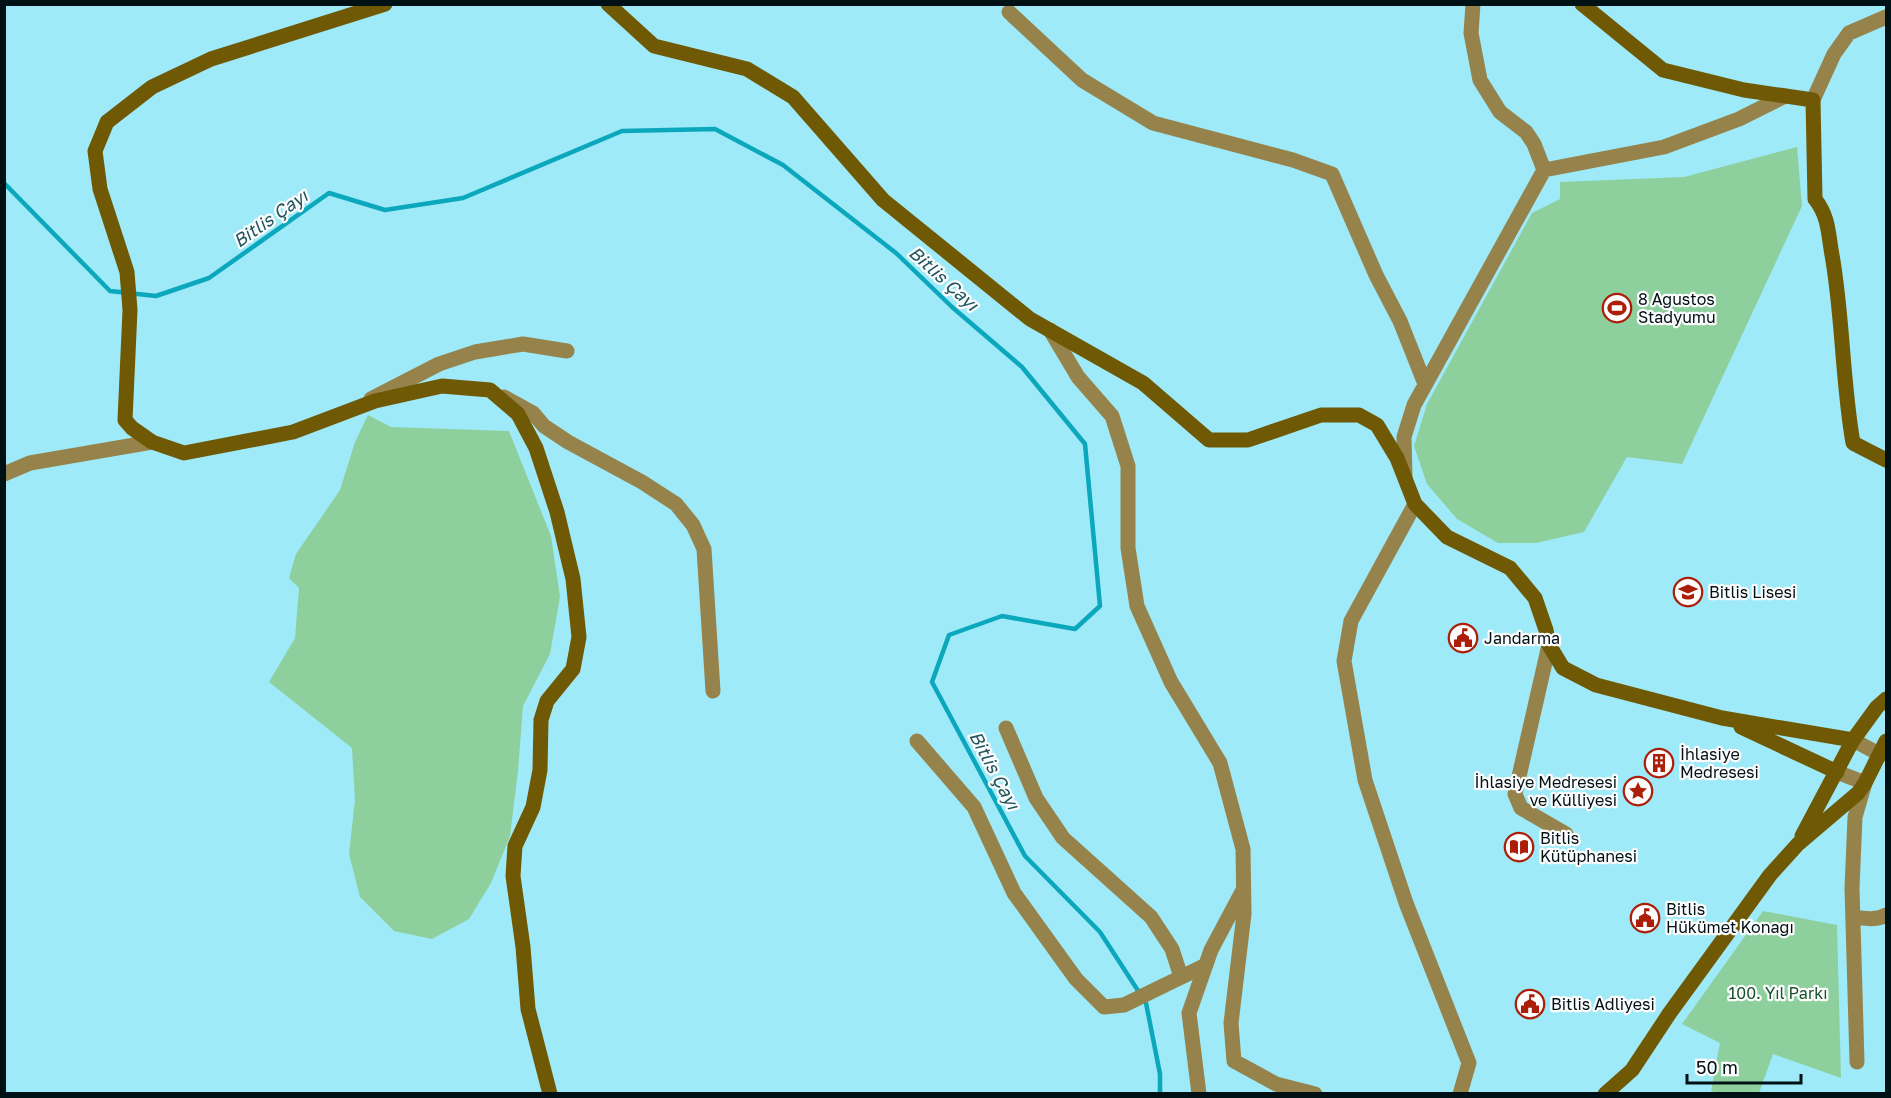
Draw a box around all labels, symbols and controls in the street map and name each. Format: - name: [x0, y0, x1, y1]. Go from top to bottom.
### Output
- water label: Bitlis Çayı: [229, 184, 312, 252]
- water label: Bitlis Çayı: [905, 241, 984, 316]
- place label: 8 Ağustos Stadyumu: [1638, 289, 1716, 327]
- sports icon: 8 Ağustos Stadyumu: [1601, 292, 1633, 324]
- school or university icon: Bitlis Lisesi: [1672, 576, 1704, 608]
- place label: Bitlis Lisesi: [1709, 582, 1796, 602]
- public building icon: Jandarma: [1447, 622, 1479, 654]
- place label: Jandarma: [1484, 628, 1560, 648]
- water label: Bitlis Çayı: [965, 727, 1025, 814]
- place label: İhlasiye Medresesi: [1680, 744, 1759, 782]
- building icon: İhlasiye Medresesi: [1643, 747, 1675, 779]
- place label: İhlasiye Medresesi ve Külliyesi: [1475, 772, 1617, 810]
- place icon: İhlasiye Medresesi ve Külliyesi: [1622, 775, 1654, 807]
- place label: Bitlis Kütüphanesi: [1540, 828, 1637, 866]
- library icon: Bitlis Kütüphanesi: [1503, 831, 1535, 863]
- place label: Bitlis Hükümet Konağı: [1666, 899, 1794, 937]
- public building icon: Bitlis Hükümet Konağı: [1629, 902, 1661, 934]
- park label: 100. Yıl Parkı: [1729, 983, 1827, 1003]
- public building icon: Bitlis Adliyesi: [1514, 988, 1546, 1020]
- place label: Bitlis Adliyesi: [1551, 994, 1655, 1014]
- scale bar: [1687, 1047, 1801, 1085]
- text: 50 m: [1696, 1056, 1738, 1078]

